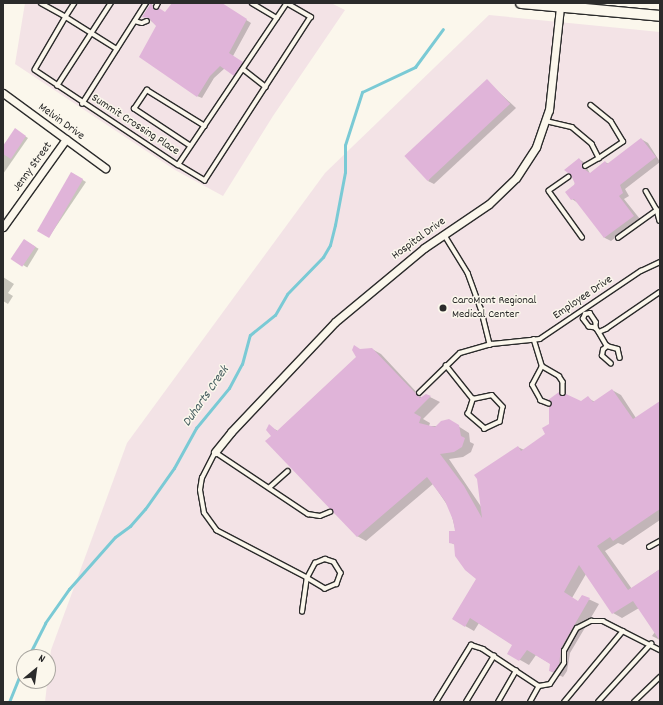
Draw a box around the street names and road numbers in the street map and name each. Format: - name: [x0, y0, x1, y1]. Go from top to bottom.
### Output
- street label: Summit Crossing Place: [88, 91, 182, 159]
- street label: Melvin Drive: [35, 100, 87, 144]
- street label: Jenny Street: [10, 140, 56, 194]
- street label: Hospital Drive: [389, 215, 449, 263]
- street label: Employee Drive: [550, 273, 616, 323]

